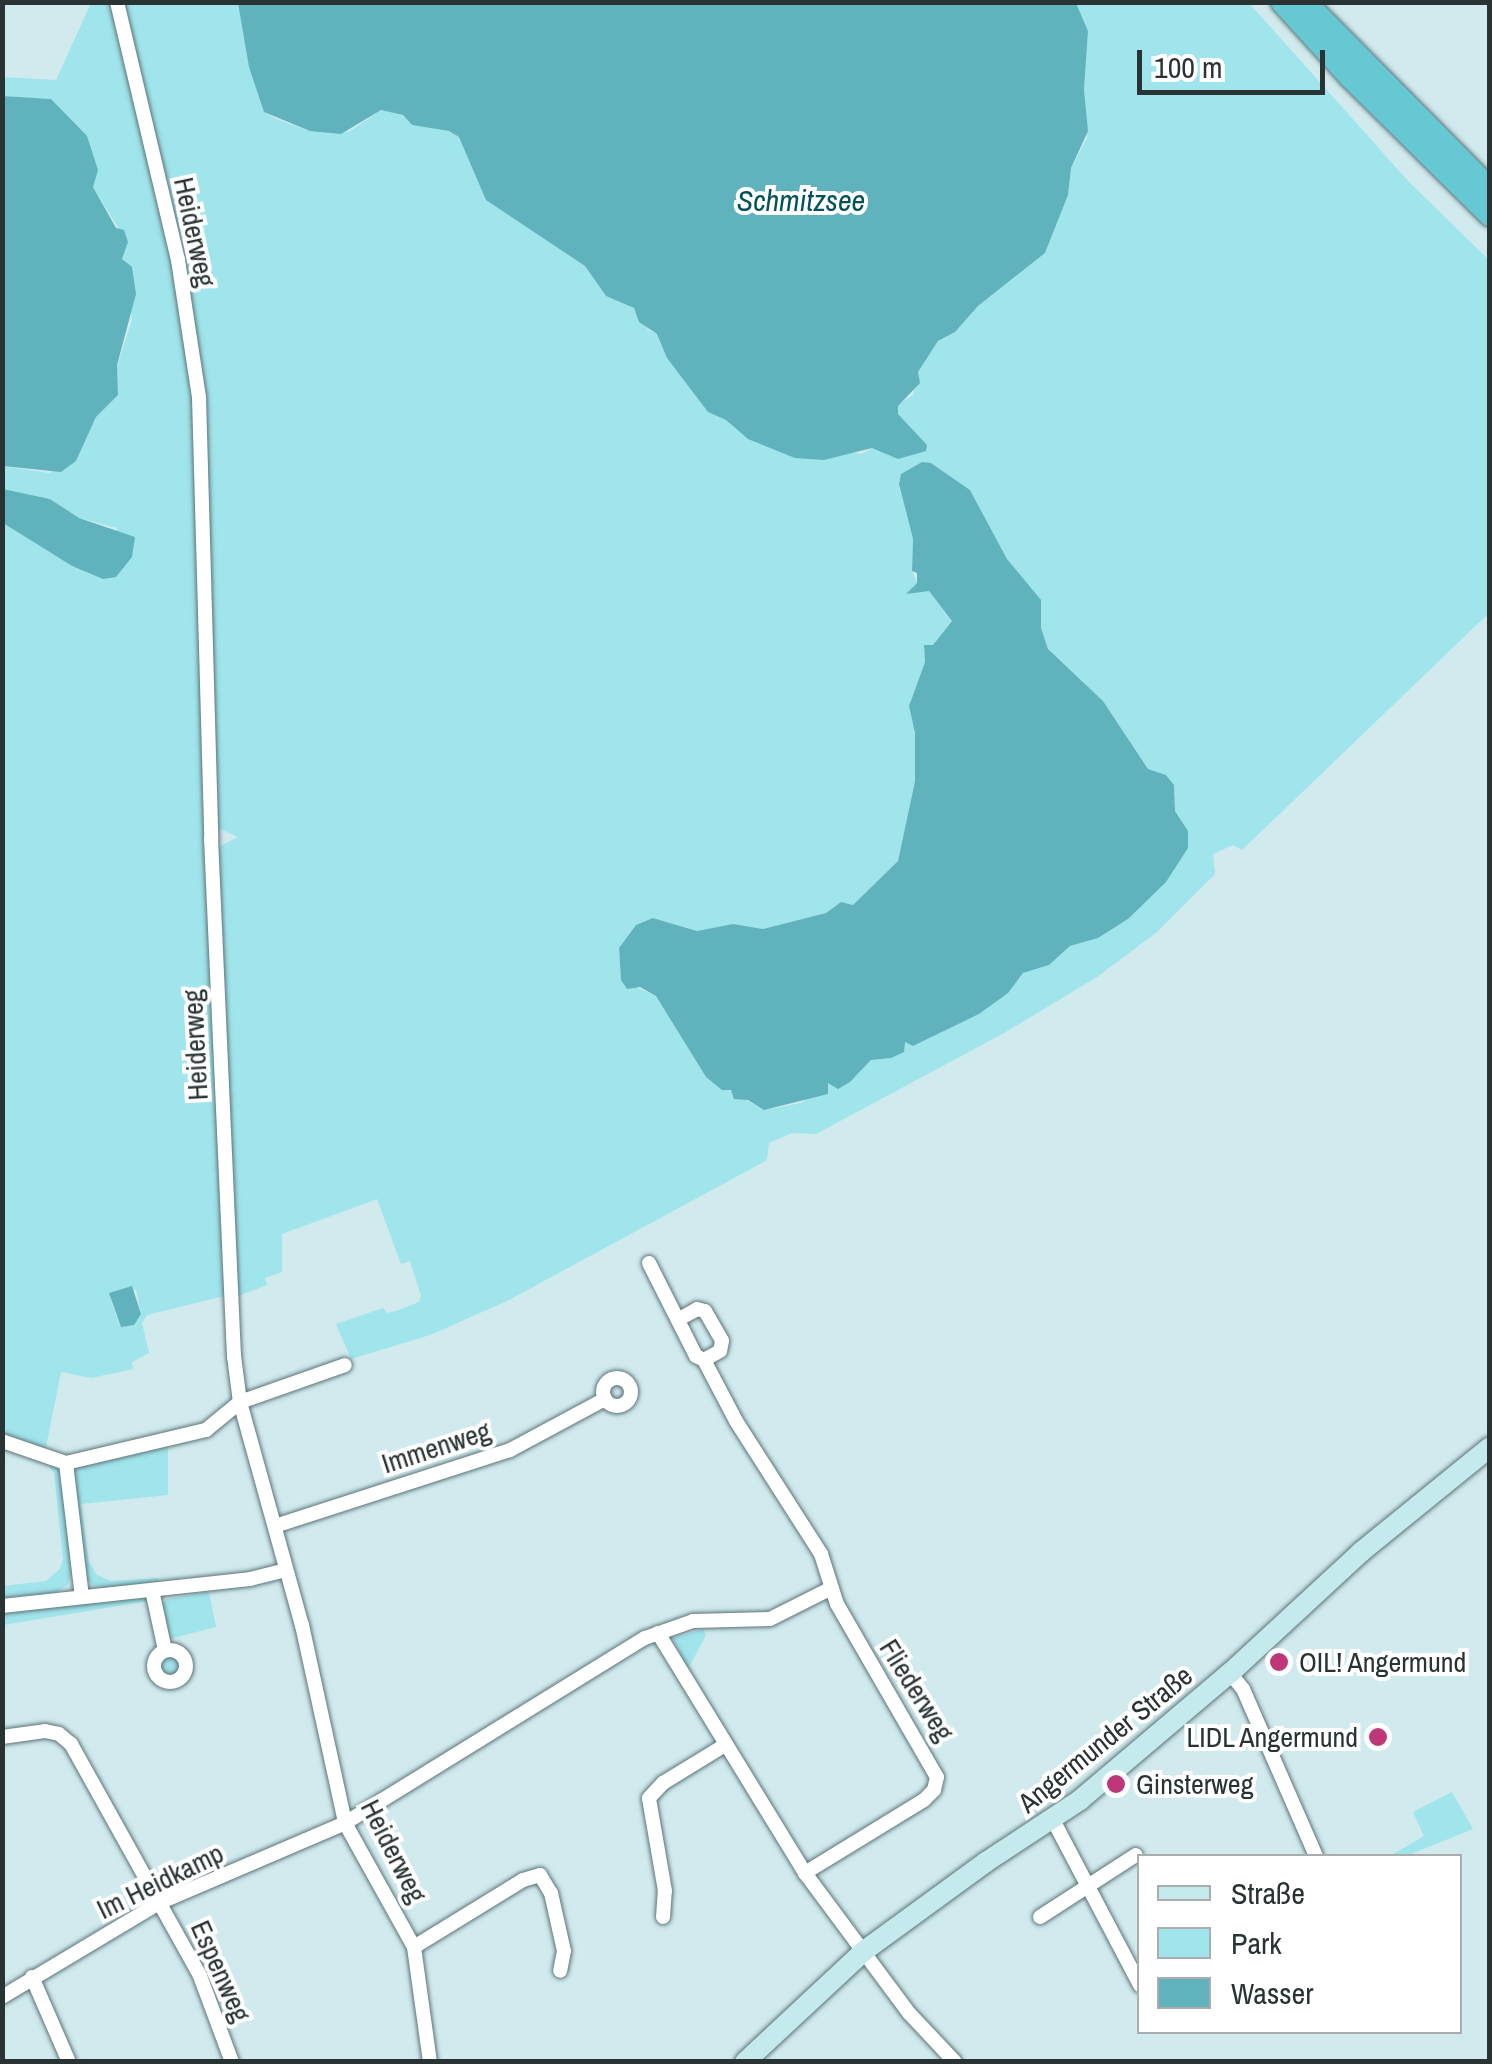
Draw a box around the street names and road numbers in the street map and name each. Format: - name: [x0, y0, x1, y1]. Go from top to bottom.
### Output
- street label: Heiderweg: [167, 174, 223, 290]
- street label: Heiderweg: [175, 989, 215, 1101]
- street label: Immenweg: [377, 1414, 495, 1480]
- street label: Fliederweg: [873, 1633, 961, 1747]
- street label: Angermunder Straße: [1011, 1658, 1199, 1820]
- street label: Heiderweg: [354, 1794, 434, 1908]
- street label: Im Heidkamp: [91, 1836, 229, 1926]
- street label: Espenweg: [184, 1915, 258, 2027]

